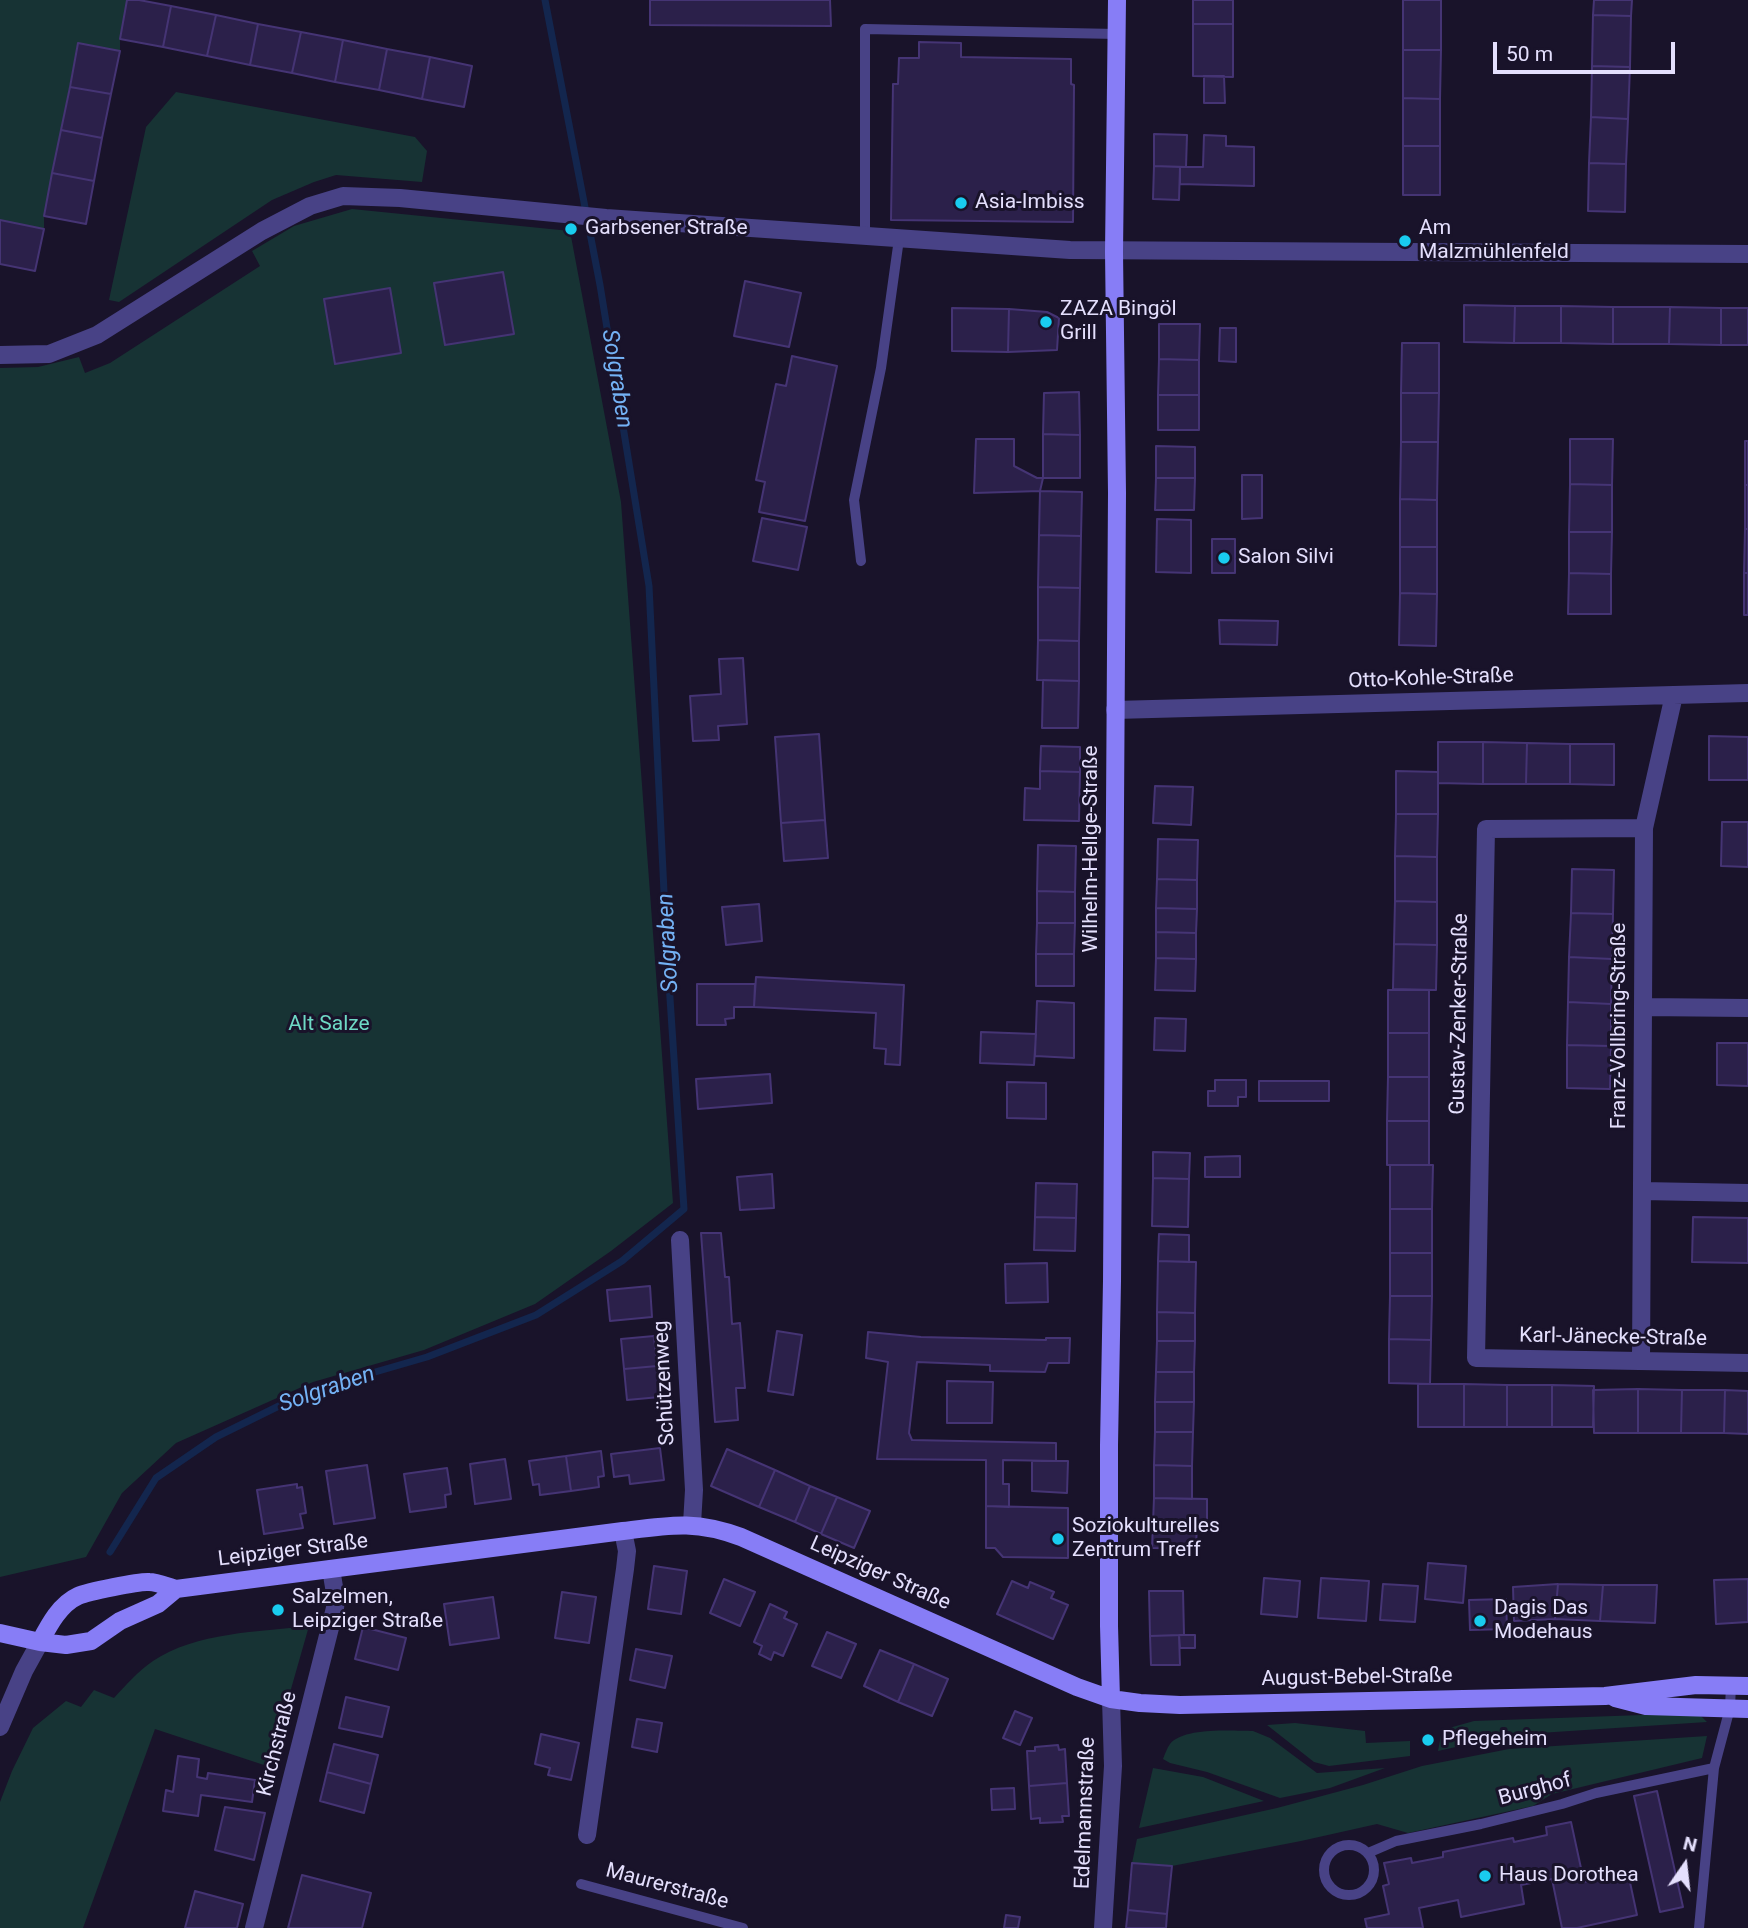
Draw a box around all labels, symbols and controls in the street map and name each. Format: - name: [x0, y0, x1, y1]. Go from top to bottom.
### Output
- scale bar: [1496, 28, 1678, 72]
- text: 50 m: [1506, 42, 1553, 66]
- place label: Asia-Imbiss: [975, 190, 1085, 216]
- marker: Asia-Imbiss: [953, 195, 969, 211]
- place label: Garbsener Straße: [585, 216, 748, 242]
- place label: Am Malzmühlenfeld: [1419, 216, 1569, 266]
- marker: Garbsener Straße: [563, 221, 579, 237]
- marker: Am Malzmühlenfeld: [1397, 233, 1413, 249]
- place label: ZAZA Bingöl Grill: [1060, 297, 1177, 347]
- marker: ZAZA Bingöl Grill: [1038, 314, 1054, 330]
- water label: Solgraben: [595, 328, 637, 430]
- place label: Salon Silvi: [1238, 545, 1334, 571]
- marker: Salon Silvi: [1216, 550, 1232, 566]
- street label: Otto-Kohle-Straße: [1348, 664, 1514, 694]
- street label: Wilhelm-Hellge-Straße: [1079, 745, 1105, 953]
- water label: Solgraben: [653, 892, 685, 994]
- street label: Gustav-Zenker-Straße: [1446, 913, 1474, 1115]
- street label: Franz-Vollbring-Straße: [1607, 923, 1633, 1129]
- park label: Alt Salze: [288, 1012, 370, 1038]
- street label: Schützenweg: [649, 1320, 681, 1446]
- street label: Karl-Jänecke-Straße: [1519, 1324, 1707, 1352]
- water label: Solgraben: [275, 1361, 379, 1419]
- place label: Soziokulturelles Zentrum Treff: [1072, 1514, 1220, 1564]
- street label: Leipziger Straße: [216, 1529, 370, 1573]
- marker: Soziokulturelles Zentrum Treff: [1050, 1531, 1066, 1547]
- street label: Leipziger Straße: [806, 1532, 954, 1616]
- place label: Salzelmen, Leipziger Straße: [292, 1585, 443, 1635]
- place label: Dagis Das Modehaus: [1494, 1596, 1593, 1646]
- marker: Salzelmen, Leipziger Straße: [270, 1602, 286, 1618]
- marker: Dagis Das Modehaus: [1472, 1613, 1488, 1629]
- street label: August-Bebel-Straße: [1261, 1664, 1453, 1692]
- street label: Kirchstraße: [253, 1689, 303, 1799]
- place label: Pflegeheim: [1442, 1727, 1547, 1753]
- marker: Pflegeheim: [1420, 1732, 1436, 1748]
- street label: Edelmannstraße: [1071, 1736, 1101, 1890]
- street label: Burghof: [1496, 1768, 1574, 1812]
- north arrow: [1650, 1830, 1720, 1900]
- text: N: [1681, 1831, 1699, 1857]
- street label: Maurerstraße: [603, 1859, 731, 1915]
- place label: Haus Dorothea: [1499, 1863, 1639, 1889]
- marker: Haus Dorothea: [1477, 1868, 1493, 1884]

